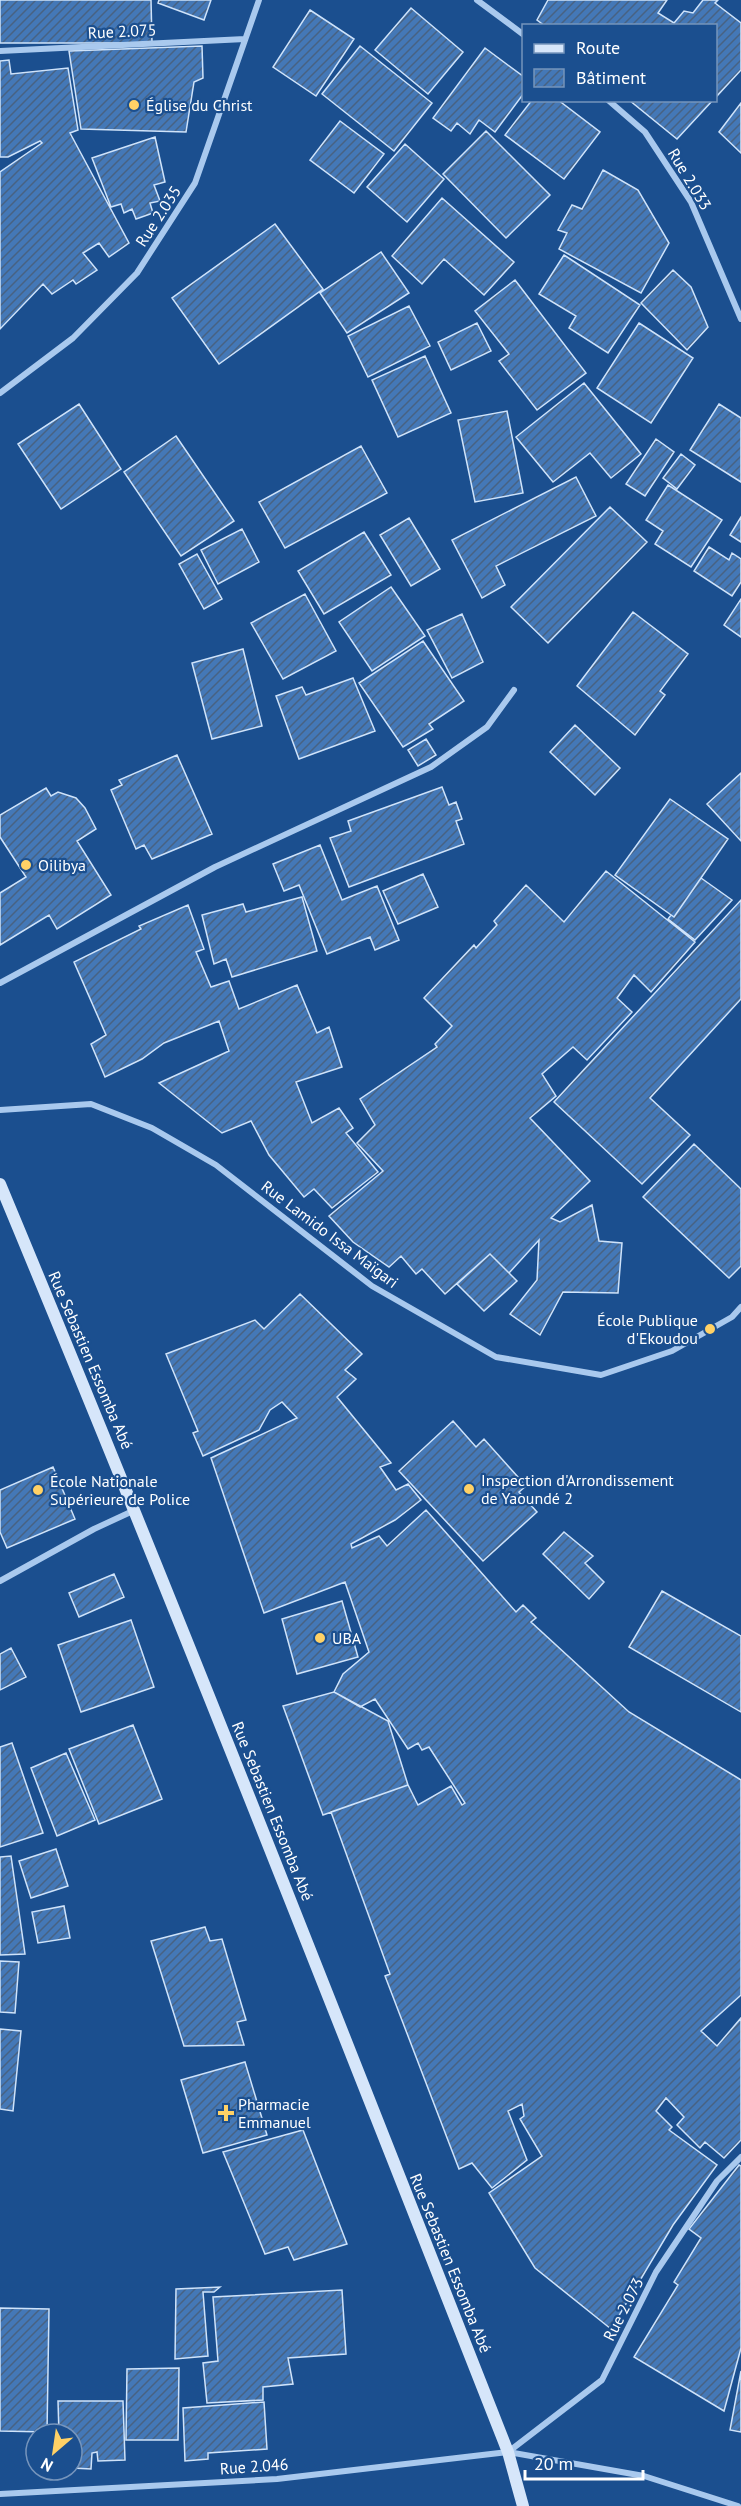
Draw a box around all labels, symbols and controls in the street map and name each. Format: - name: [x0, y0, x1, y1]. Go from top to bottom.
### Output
- street label: Rue 2.075: [87, 19, 157, 43]
- legend: [522, 24, 717, 102]
- text: Route: [576, 36, 620, 59]
- text: Bâtiment: [576, 66, 646, 89]
- place label: Église du Christ: [146, 95, 253, 115]
- marker: Église du Christ: [127, 98, 141, 112]
- street label: Rue 2.033: [664, 144, 716, 214]
- street label: Rue 2.035: [131, 182, 185, 250]
- place label: Oilibya: [38, 855, 86, 875]
- marker: Oilibya: [19, 858, 33, 872]
- street label: Rue Lamido Issa Maïgari: [258, 1176, 402, 1292]
- street label: Rue Sebastien Essomba Abé: [44, 1268, 138, 1452]
- place label: École Publique d'Ekoudou: [597, 1310, 698, 1348]
- marker: École Publique d'Ekoudou: [703, 1322, 717, 1336]
- place label: Inspection d'Arrondissement de Yaoundé 2: [481, 1470, 674, 1508]
- place label: École Nationale Supérieure de Police: [50, 1471, 190, 1509]
- marker: Inspection d'Arrondissement de Yaoundé 2: [462, 1482, 476, 1496]
- marker: École Nationale Supérieure de Police: [31, 1483, 45, 1497]
- place label: UBA: [332, 1628, 362, 1648]
- marker: UBA: [313, 1631, 327, 1645]
- street label: Rue Sebastien Essomba Abé: [228, 1719, 318, 1903]
- place label: Pharmacie Emmanuel: [238, 2094, 311, 2132]
- marker: Pharmacie Emmanuel: [219, 2106, 233, 2120]
- street label: Rue Sebastien Essomba Abé: [406, 2171, 496, 2355]
- street label: Rue 2.073: [598, 2274, 648, 2344]
- north arrow: [24, 2422, 84, 2482]
- scale bar: [525, 2443, 644, 2481]
- text: 20 m: [534, 2452, 573, 2475]
- text: N: [37, 2454, 56, 2476]
- street label: Rue 2.046: [219, 2454, 289, 2478]

